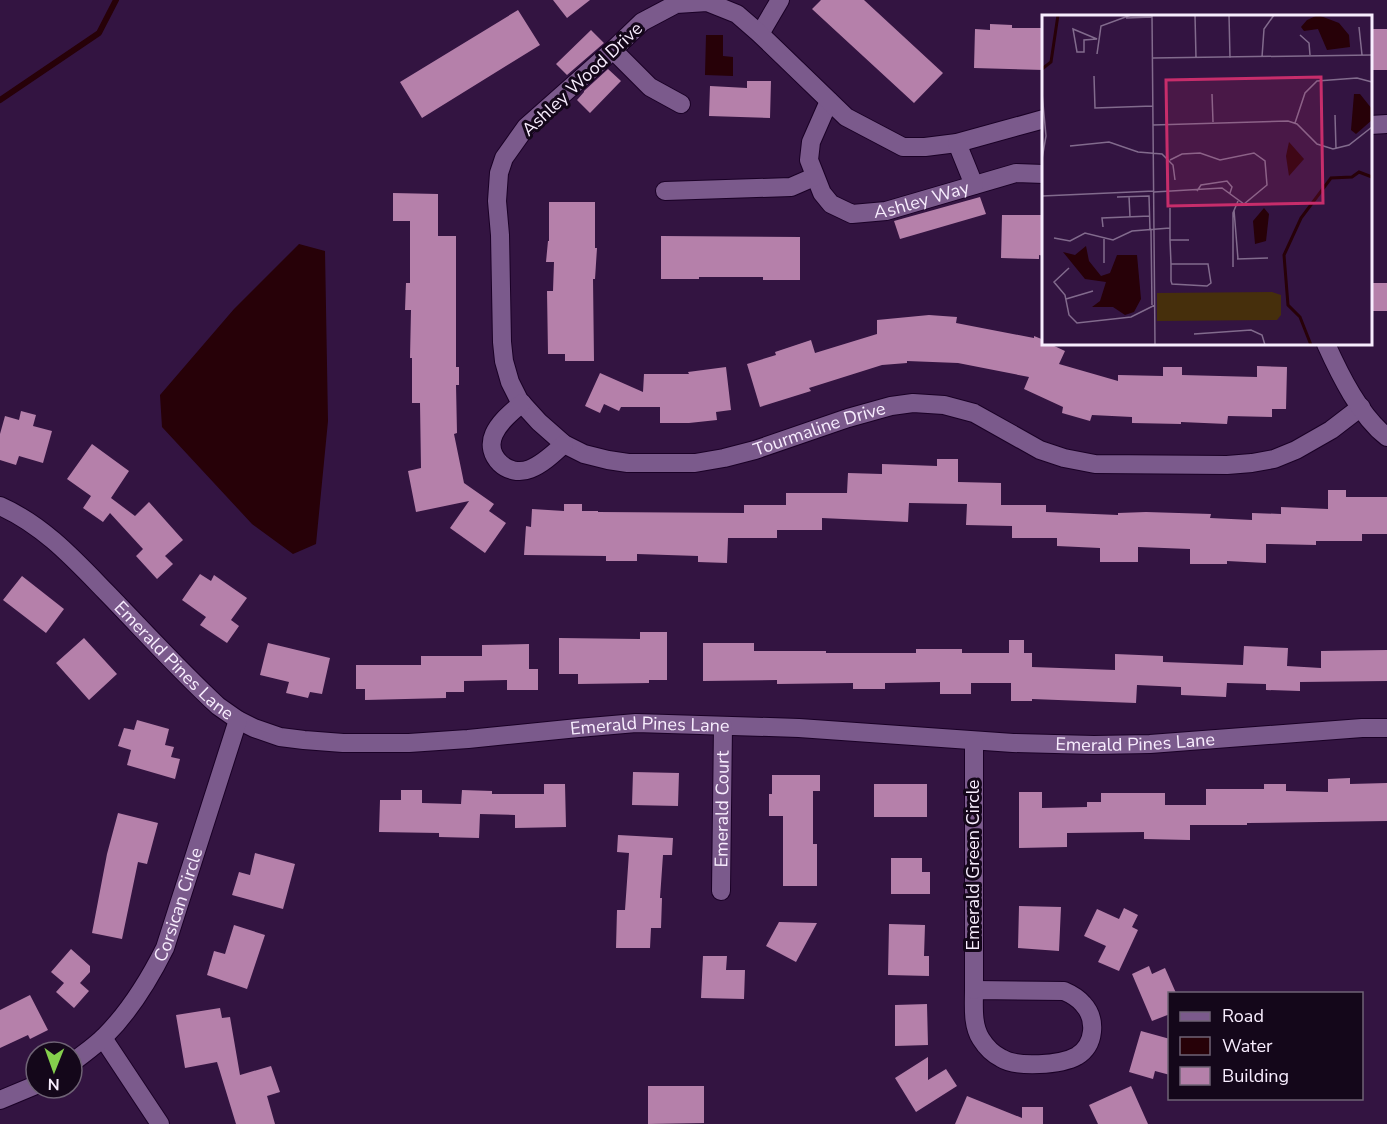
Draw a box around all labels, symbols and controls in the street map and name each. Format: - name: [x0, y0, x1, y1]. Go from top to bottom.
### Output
- inset map: [1042, 15, 1372, 345]
- street label: Ashley Wood Drive: [516, 17, 648, 141]
- street label: Ashley Way: [873, 175, 973, 224]
- street label: Tourmaline Drive: [750, 396, 888, 462]
- street label: Emerald Pines Lane: [109, 596, 238, 725]
- street label: Emerald Pines Lane: [569, 711, 730, 741]
- street label: Emerald Pines Lane: [1055, 727, 1216, 757]
- street label: Emerald Court: [709, 750, 735, 867]
- street label: Emerald Green Circle: [961, 780, 985, 950]
- street label: Corsican Circle: [148, 844, 208, 966]
- legend: [1168, 992, 1363, 1100]
- text: Road: [1222, 1004, 1264, 1028]
- text: Water: [1222, 1034, 1273, 1058]
- north arrow: [24, 1040, 84, 1100]
- text: Building: [1222, 1064, 1289, 1088]
- text: N: [48, 1073, 60, 1095]

